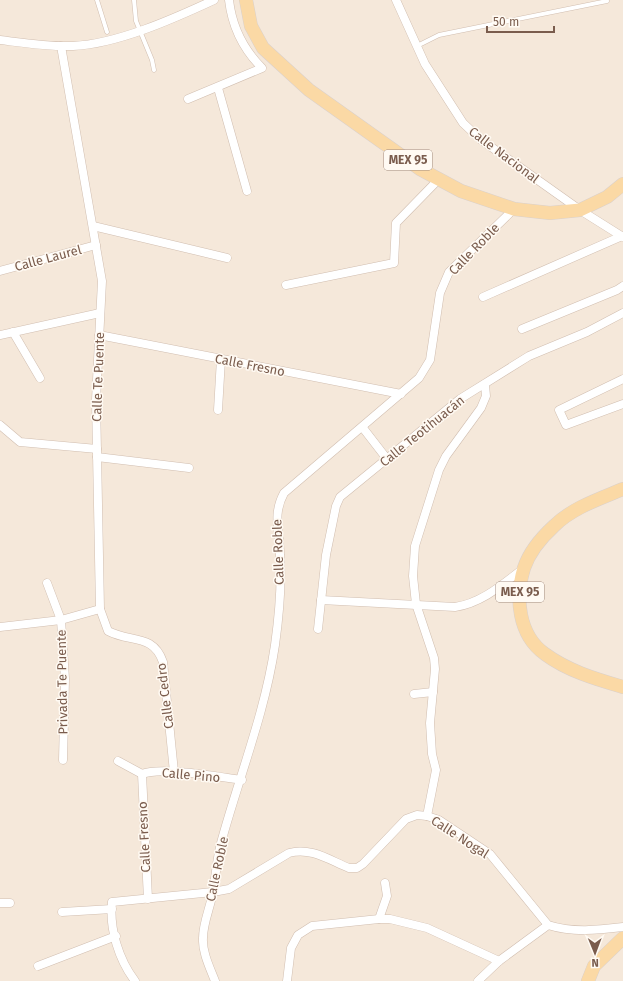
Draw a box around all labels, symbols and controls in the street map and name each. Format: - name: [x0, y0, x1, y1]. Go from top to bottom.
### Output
- scale bar: [487, 8, 554, 34]
- text: 50 m: [493, 15, 519, 29]
- street label: Calle Nacional: [466, 124, 542, 186]
- road number: MEX 95: [384, 150, 432, 170]
- street label: Calle Roble: [446, 220, 502, 278]
- street label: Calle Laurel: [13, 242, 83, 274]
- street label: Calle Te Puente: [89, 332, 107, 422]
- street label: Calle Fresno: [214, 351, 286, 379]
- street label: Calle Teotihuacán: [377, 392, 467, 470]
- street label: Calle Roble: [269, 519, 287, 585]
- road number: MEX 95: [496, 582, 544, 602]
- street label: Privada Te Puente: [54, 629, 70, 735]
- street label: Calle Cedro: [154, 662, 176, 730]
- street label: Calle Pino: [161, 765, 221, 785]
- street label: Calle Fresno: [135, 801, 153, 873]
- street label: Calle Nogal: [428, 813, 492, 861]
- street label: Calle Roble: [203, 835, 231, 903]
- north arrow: [575, 933, 615, 973]
- text: N: [591, 956, 599, 969]

